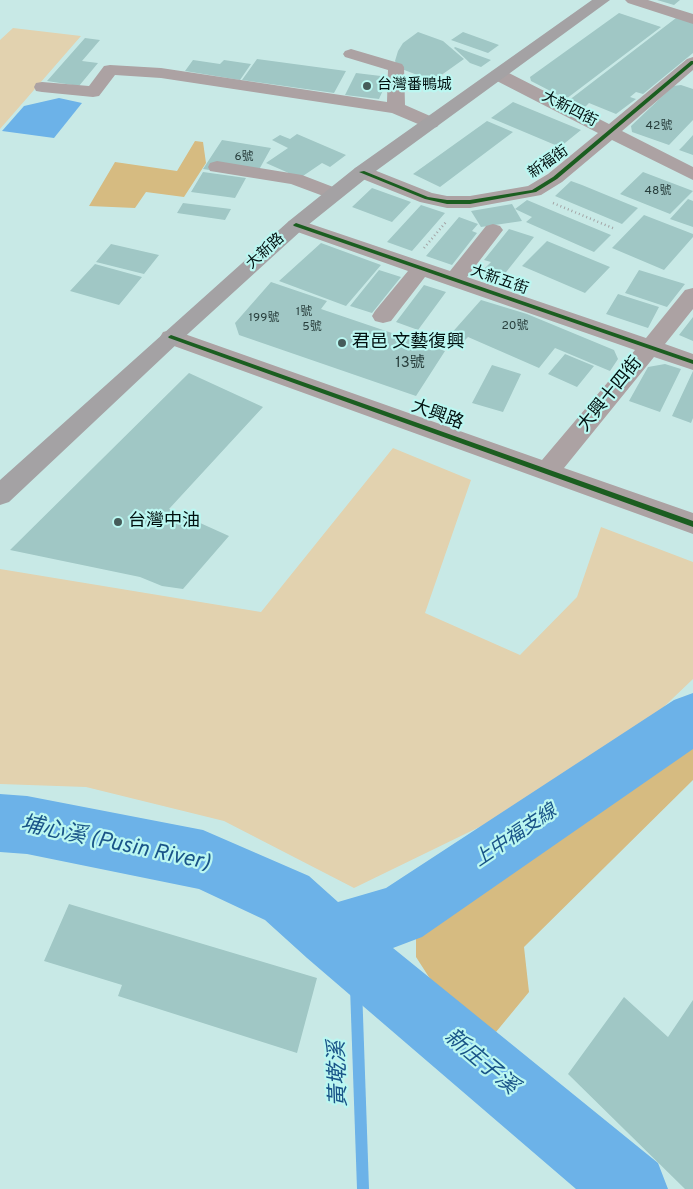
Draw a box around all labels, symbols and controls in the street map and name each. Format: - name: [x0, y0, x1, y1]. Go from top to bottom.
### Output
- place label: 台灣番鴨城: [377, 77, 452, 95]
- marker: 台灣番鴨城: [361, 80, 373, 92]
- street label: 大新四街: [538, 88, 600, 132]
- house number: 42號: [646, 120, 672, 134]
- street label: 新福街: [525, 143, 573, 183]
- house number: 6號: [234, 151, 254, 165]
- house number: 48號: [645, 185, 671, 199]
- street label: 大新路: [243, 230, 289, 274]
- street label: 大新五街: [468, 263, 530, 299]
- house number: 1號: [296, 306, 312, 320]
- house number: 199號: [249, 312, 279, 326]
- house number: 20號: [501, 320, 529, 334]
- house number: 5號: [302, 321, 322, 335]
- place label: 君邑 文藝復興: [352, 332, 464, 354]
- marker: 君邑 文藝復興: [336, 337, 348, 349]
- street label: 大興十四街: [574, 353, 648, 437]
- house number: 13號: [395, 355, 425, 373]
- street label: 大興路: [408, 397, 466, 435]
- place label: 台灣中油: [128, 511, 200, 533]
- marker: 台灣中油: [112, 516, 124, 528]
- water label: 上中福支線: [470, 801, 562, 873]
- water label: 埔心溪 (Pusin River): [18, 812, 212, 878]
- water label: 新庄子溪: [438, 1025, 522, 1101]
- water label: 黃墘溪: [326, 1041, 354, 1107]

